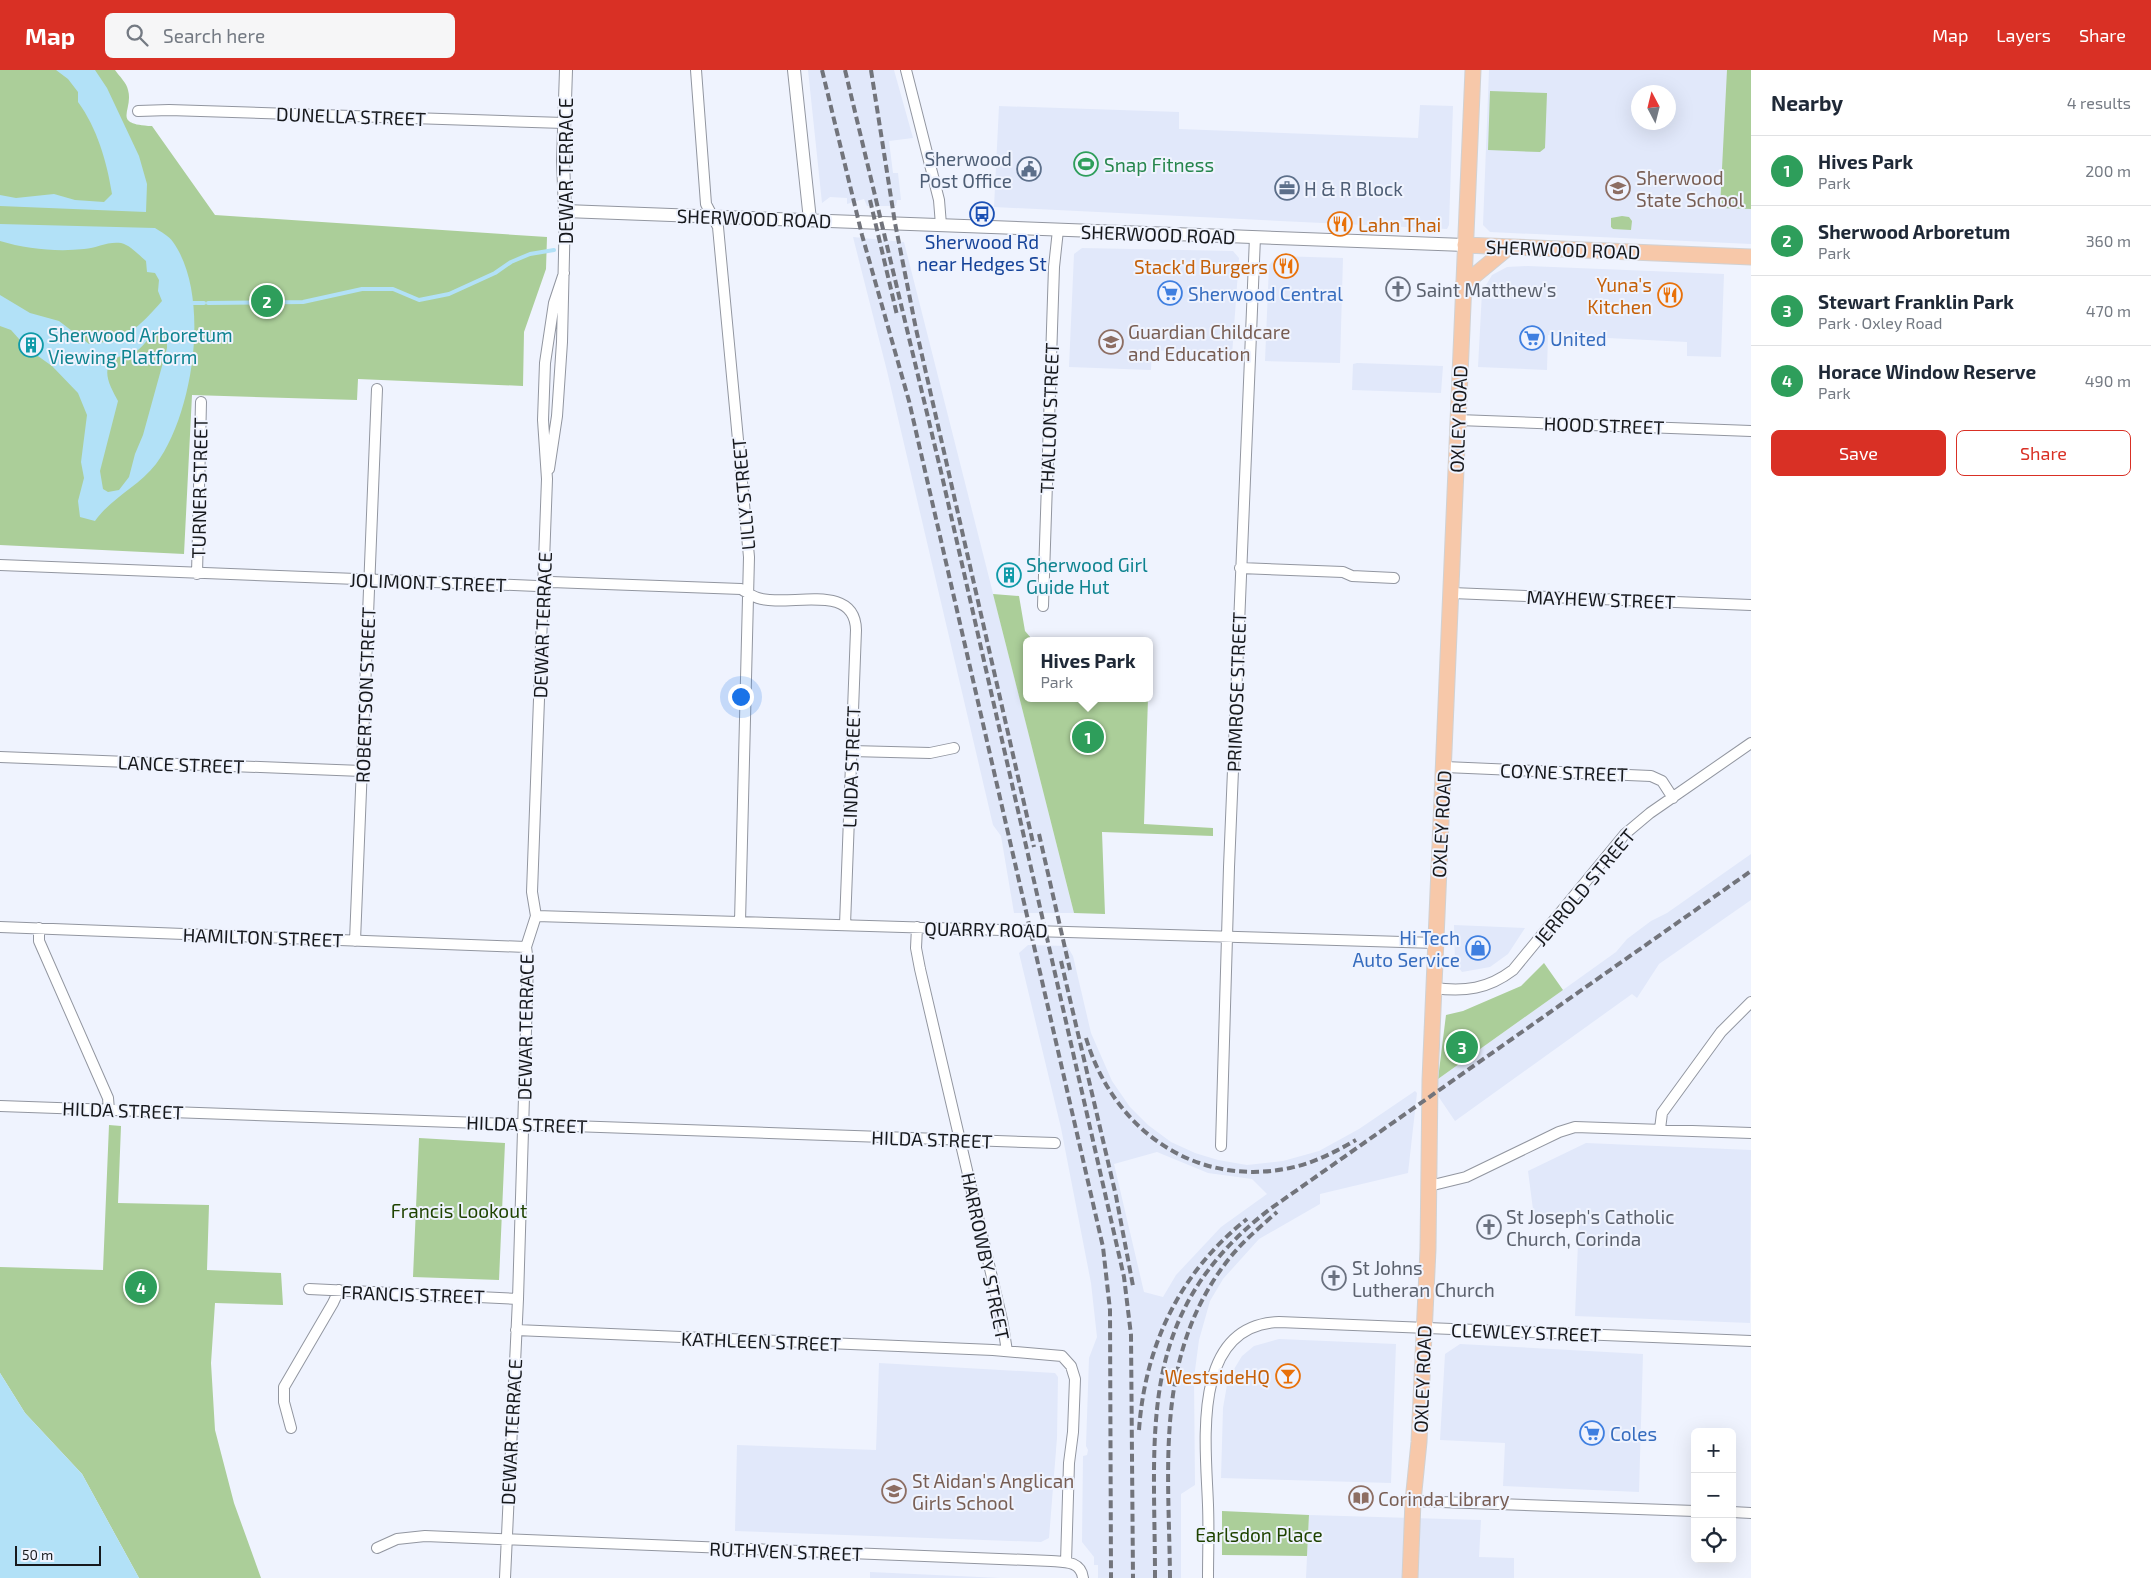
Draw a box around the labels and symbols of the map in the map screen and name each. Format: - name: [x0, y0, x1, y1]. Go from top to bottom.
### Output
- north arrow: [1631, 85, 1676, 130]
- street label: DEWAR TERRACE: [554, 98, 577, 244]
- street label: DUNELLA STREET: [276, 102, 426, 130]
- place label: Sherwood Post Office: [919, 147, 1012, 192]
- sports icon: Snap Fitness: [1073, 151, 1099, 177]
- place label: Snap Fitness: [1104, 153, 1214, 176]
- public building icon: Sherwood Post Office: [1016, 156, 1042, 182]
- place label: Sherwood State School: [1636, 166, 1744, 211]
- office icon: H & R Block: [1274, 175, 1300, 201]
- school or university icon: Sherwood State School: [1605, 175, 1631, 201]
- place label: H & R Block: [1304, 177, 1403, 200]
- bus stop icon: Sherwood Rd near Hedges St: [969, 201, 995, 227]
- street label: SHERWOOD ROAD: [676, 204, 832, 232]
- restaurant icon: Lahn Thai: [1327, 211, 1353, 237]
- place label: Lahn Thai: [1358, 213, 1441, 236]
- street label: SHERWOOD ROAD: [1080, 220, 1236, 248]
- place label: Sherwood Rd near Hedges St: [917, 230, 1047, 275]
- street label: SHERWOOD ROAD: [1485, 235, 1641, 263]
- restaurant icon: Stack'd Burgers: [1273, 253, 1299, 279]
- place label: Stack'd Burgers: [1134, 255, 1268, 278]
- place label: Yuna's Kitchen: [1587, 273, 1652, 318]
- church icon: Saint Matthew's: [1385, 276, 1411, 302]
- place label: Saint Matthew's: [1416, 278, 1556, 301]
- supermarket icon: Sherwood Central: [1157, 280, 1183, 306]
- pin: 2: [251, 282, 283, 320]
- place label: Sherwood Central: [1188, 282, 1343, 305]
- restaurant icon: Yuna's Kitchen: [1657, 282, 1683, 308]
- place label: Guardian Childcare and Education: [1128, 320, 1290, 365]
- place label: Sherwood Arboretum Viewing Platform: [48, 323, 233, 368]
- supermarket icon: United: [1519, 325, 1545, 351]
- place label: United: [1550, 327, 1607, 350]
- school or university icon: Guardian Childcare and Education: [1098, 329, 1124, 355]
- building icon: Sherwood Arboretum Viewing Platform: [18, 332, 44, 358]
- street label: THALLON STREET: [1035, 342, 1063, 494]
- street label: OXLEY ROAD: [1445, 365, 1471, 473]
- street label: HOOD STREET: [1543, 411, 1665, 439]
- street label: TURNER STREET: [186, 417, 212, 559]
- street label: LILLY STREET: [727, 437, 759, 551]
- street label: DEWAR TERRACE: [528, 551, 556, 699]
- place label: Sherwood Girl Guide Hut: [1026, 553, 1148, 598]
- building icon: Sherwood Girl Guide Hut: [996, 562, 1022, 588]
- street label: JOLIMONT STREET: [349, 568, 507, 596]
- street label: MAYHEW STREET: [1526, 585, 1676, 613]
- street label: ROBERTSON STREET: [350, 607, 380, 783]
- street label: PRIMROSE STREET: [1222, 611, 1250, 773]
- your location: [728, 684, 754, 710]
- street label: LINDA STREET: [837, 706, 865, 828]
- pin: 1: [1072, 718, 1104, 756]
- street label: LANCE STREET: [117, 750, 245, 778]
- street label: COYNE STREET: [1500, 758, 1628, 786]
- street label: OXLEY ROAD: [1427, 770, 1455, 878]
- street label: JERROLD STREET: [1528, 824, 1640, 950]
- street label: QUARRY ROAD: [924, 916, 1048, 942]
- street label: HAMILTON STREET: [182, 923, 344, 951]
- place label: Hi Tech Auto Service: [1352, 926, 1460, 971]
- shop icon: Hi Tech Auto Service: [1465, 935, 1491, 961]
- street label: DEWAR TERRACE: [512, 954, 538, 1100]
- pin: 3: [1446, 1028, 1478, 1066]
- street label: HILDA STREET: [62, 1096, 184, 1124]
- street label: HILDA STREET: [466, 1110, 588, 1138]
- street label: HILDA STREET: [871, 1125, 993, 1153]
- street label: HARROWBY STREET: [957, 1170, 1015, 1342]
- park label: Francis Lookout: [391, 1199, 527, 1222]
- place label: St Joseph's Catholic Church, Corinda: [1506, 1205, 1674, 1250]
- church icon: St Joseph's Catholic Church, Corinda: [1476, 1214, 1502, 1240]
- place label: St Johns Lutheran Church: [1352, 1256, 1495, 1301]
- church icon: St Johns Lutheran Church: [1321, 1265, 1347, 1291]
- pin: 4: [125, 1268, 157, 1306]
- street label: FRANCIS STREET: [341, 1280, 485, 1308]
- street label: CLEWLEY STREET: [1451, 1318, 1601, 1346]
- street label: OXLEY ROAD: [1409, 1325, 1435, 1433]
- street label: KATHLEEN STREET: [681, 1327, 841, 1355]
- street label: DEWAR TERRACE: [496, 1358, 526, 1506]
- bar icon: WestsideHQ: [1275, 1363, 1301, 1389]
- place label: WestsideHQ: [1164, 1365, 1270, 1388]
- supermarket icon: Coles: [1579, 1420, 1605, 1446]
- place label: Coles: [1610, 1422, 1657, 1445]
- place label: St Aidan's Anglican Girls School: [912, 1469, 1074, 1514]
- school or university icon: St Aidan's Anglican Girls School: [881, 1478, 907, 1504]
- library icon: Corinda Library: [1348, 1485, 1374, 1511]
- place label: Corinda Library: [1378, 1487, 1510, 1510]
- park label: Earlsdon Place: [1195, 1523, 1323, 1546]
- street label: RUTHVEN STREET: [709, 1537, 863, 1565]
- scale bar: [15, 1543, 101, 1566]

